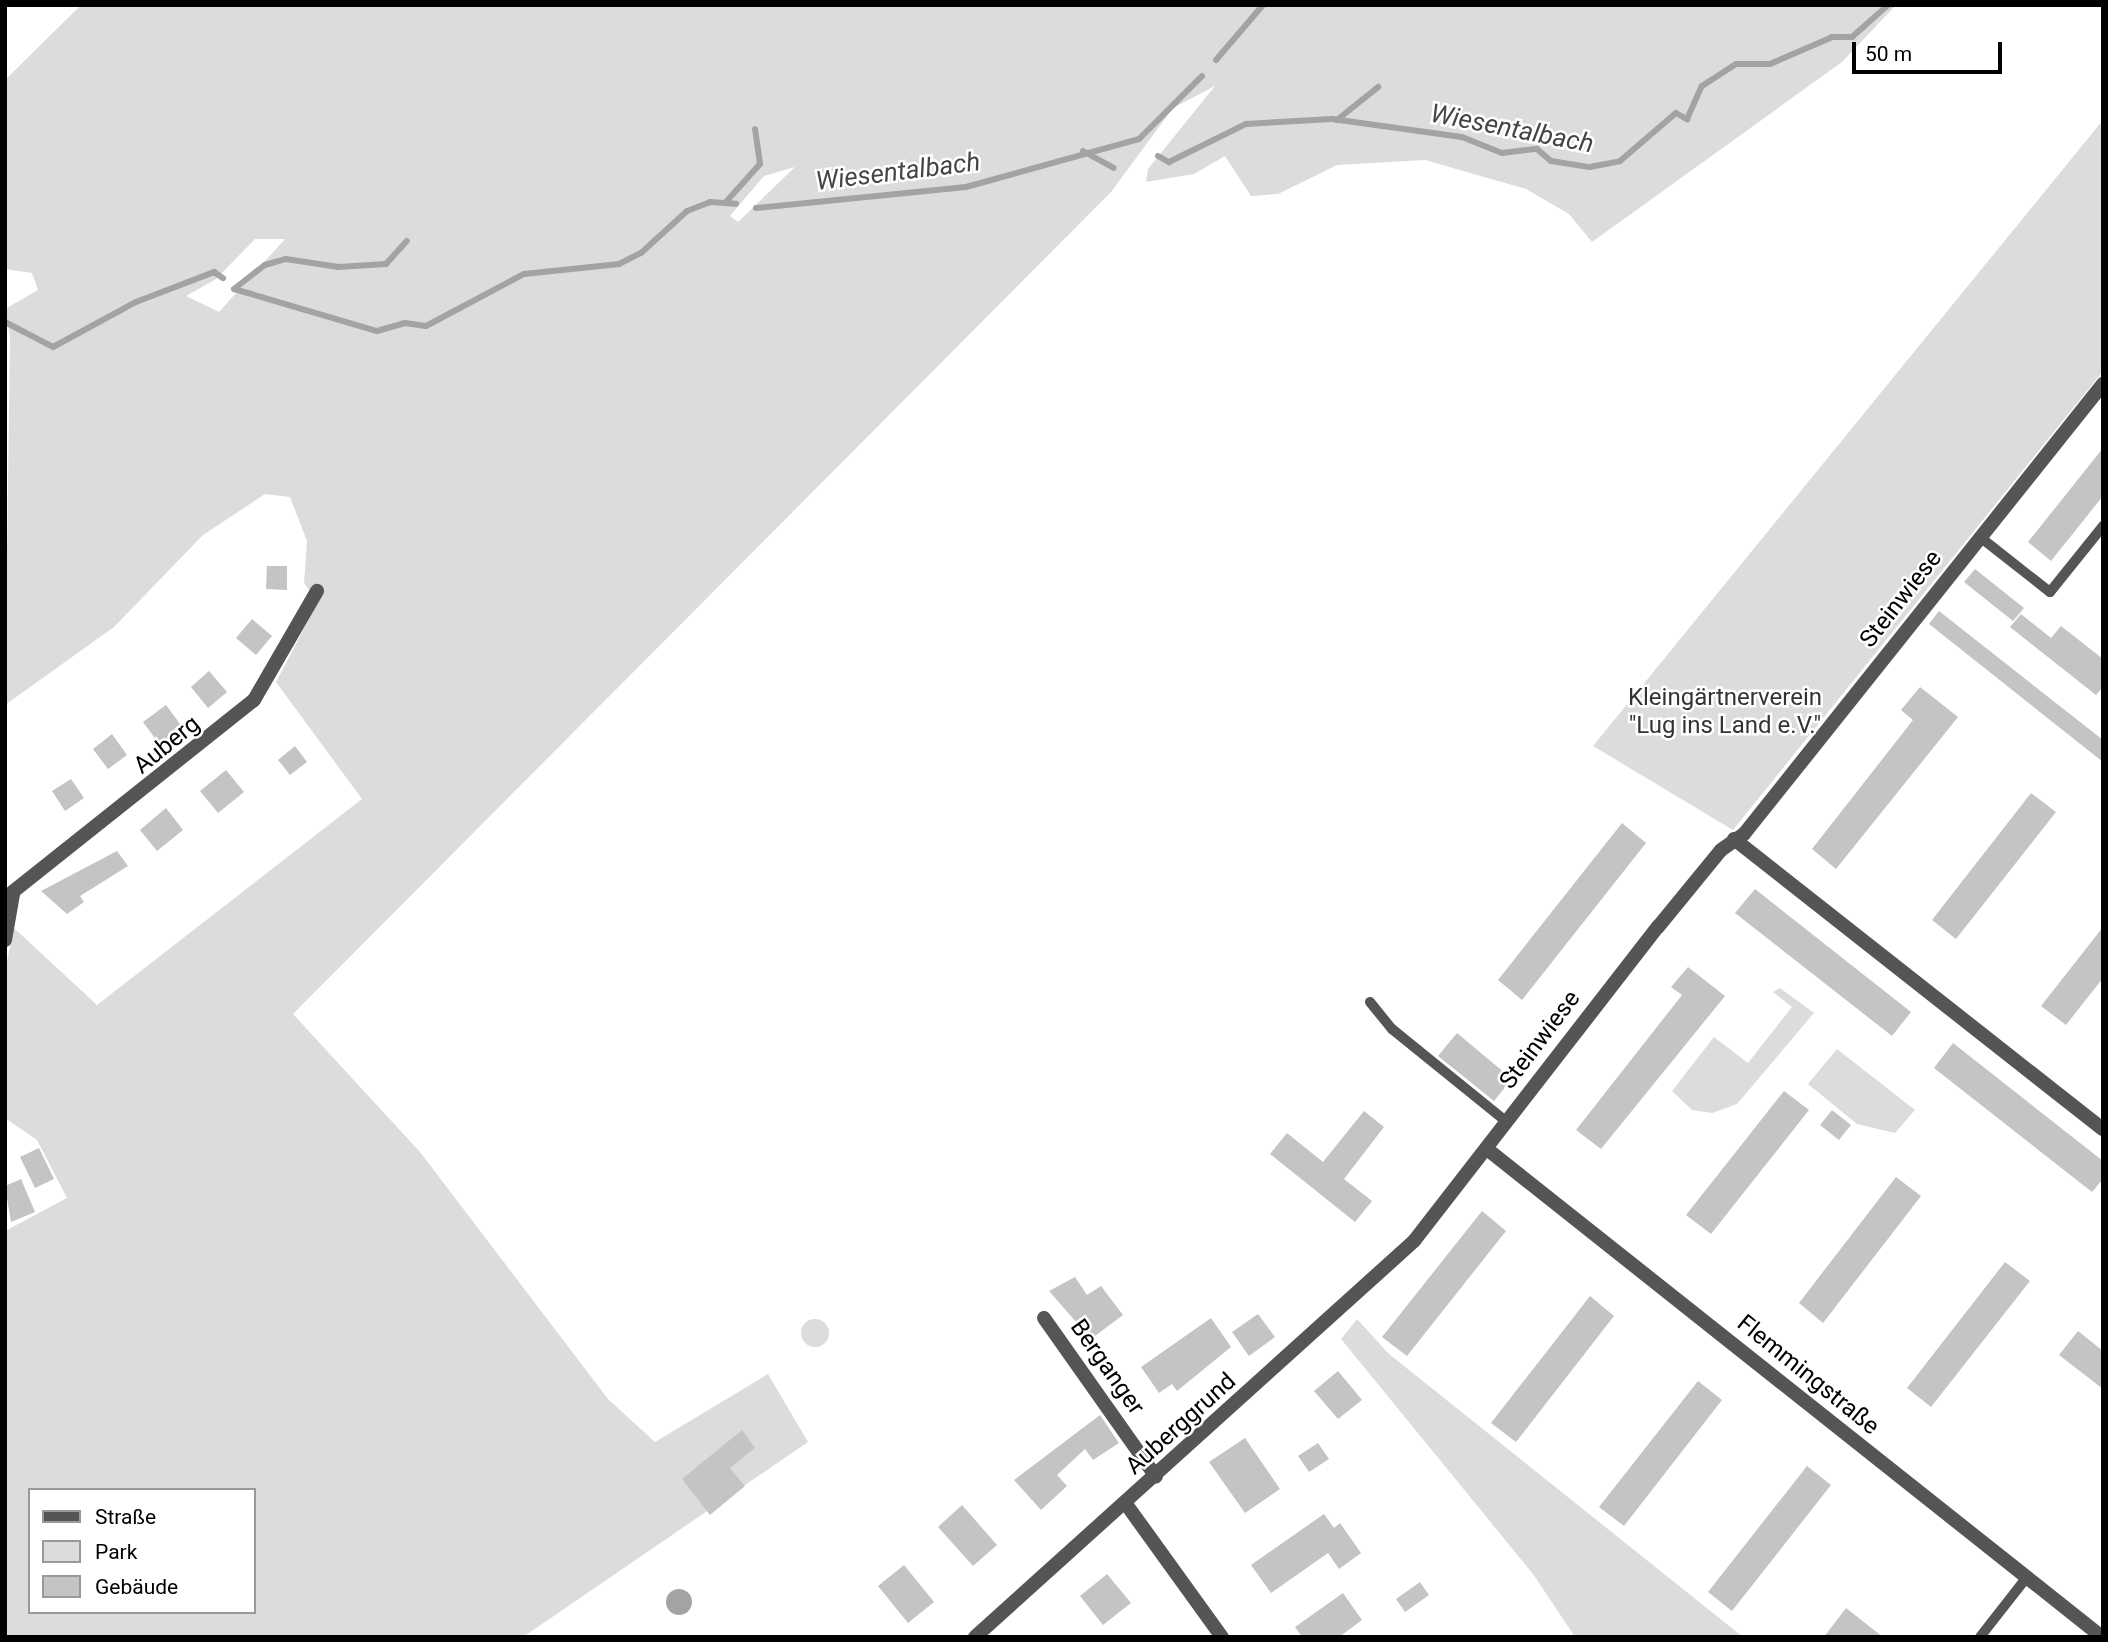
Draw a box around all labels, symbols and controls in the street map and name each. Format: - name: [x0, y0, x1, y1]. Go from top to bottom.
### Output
- scale bar: [1856, 28, 2007, 72]
- text: 50 m: [1865, 42, 1912, 66]
- water label: Wiesentalbach: [1428, 98, 1596, 160]
- water label: Wiesentalbach: [814, 146, 982, 198]
- street label: Steinwiese: [1854, 545, 1948, 653]
- park label: Kleingärtnerverein "Lug ins Land e.V.": [1628, 684, 1822, 740]
- street label: Auberg: [128, 710, 206, 780]
- street label: Steinwiese: [1494, 985, 1586, 1095]
- street label: Flemmingstraße: [1731, 1309, 1885, 1441]
- street label: Berganger: [1064, 1314, 1150, 1420]
- street label: Auberggrund: [1120, 1367, 1242, 1481]
- legend: [28, 1488, 256, 1614]
- text: Straße: [95, 1505, 156, 1529]
- text: Park: [95, 1540, 137, 1564]
- text: Gebäude: [95, 1575, 178, 1599]

